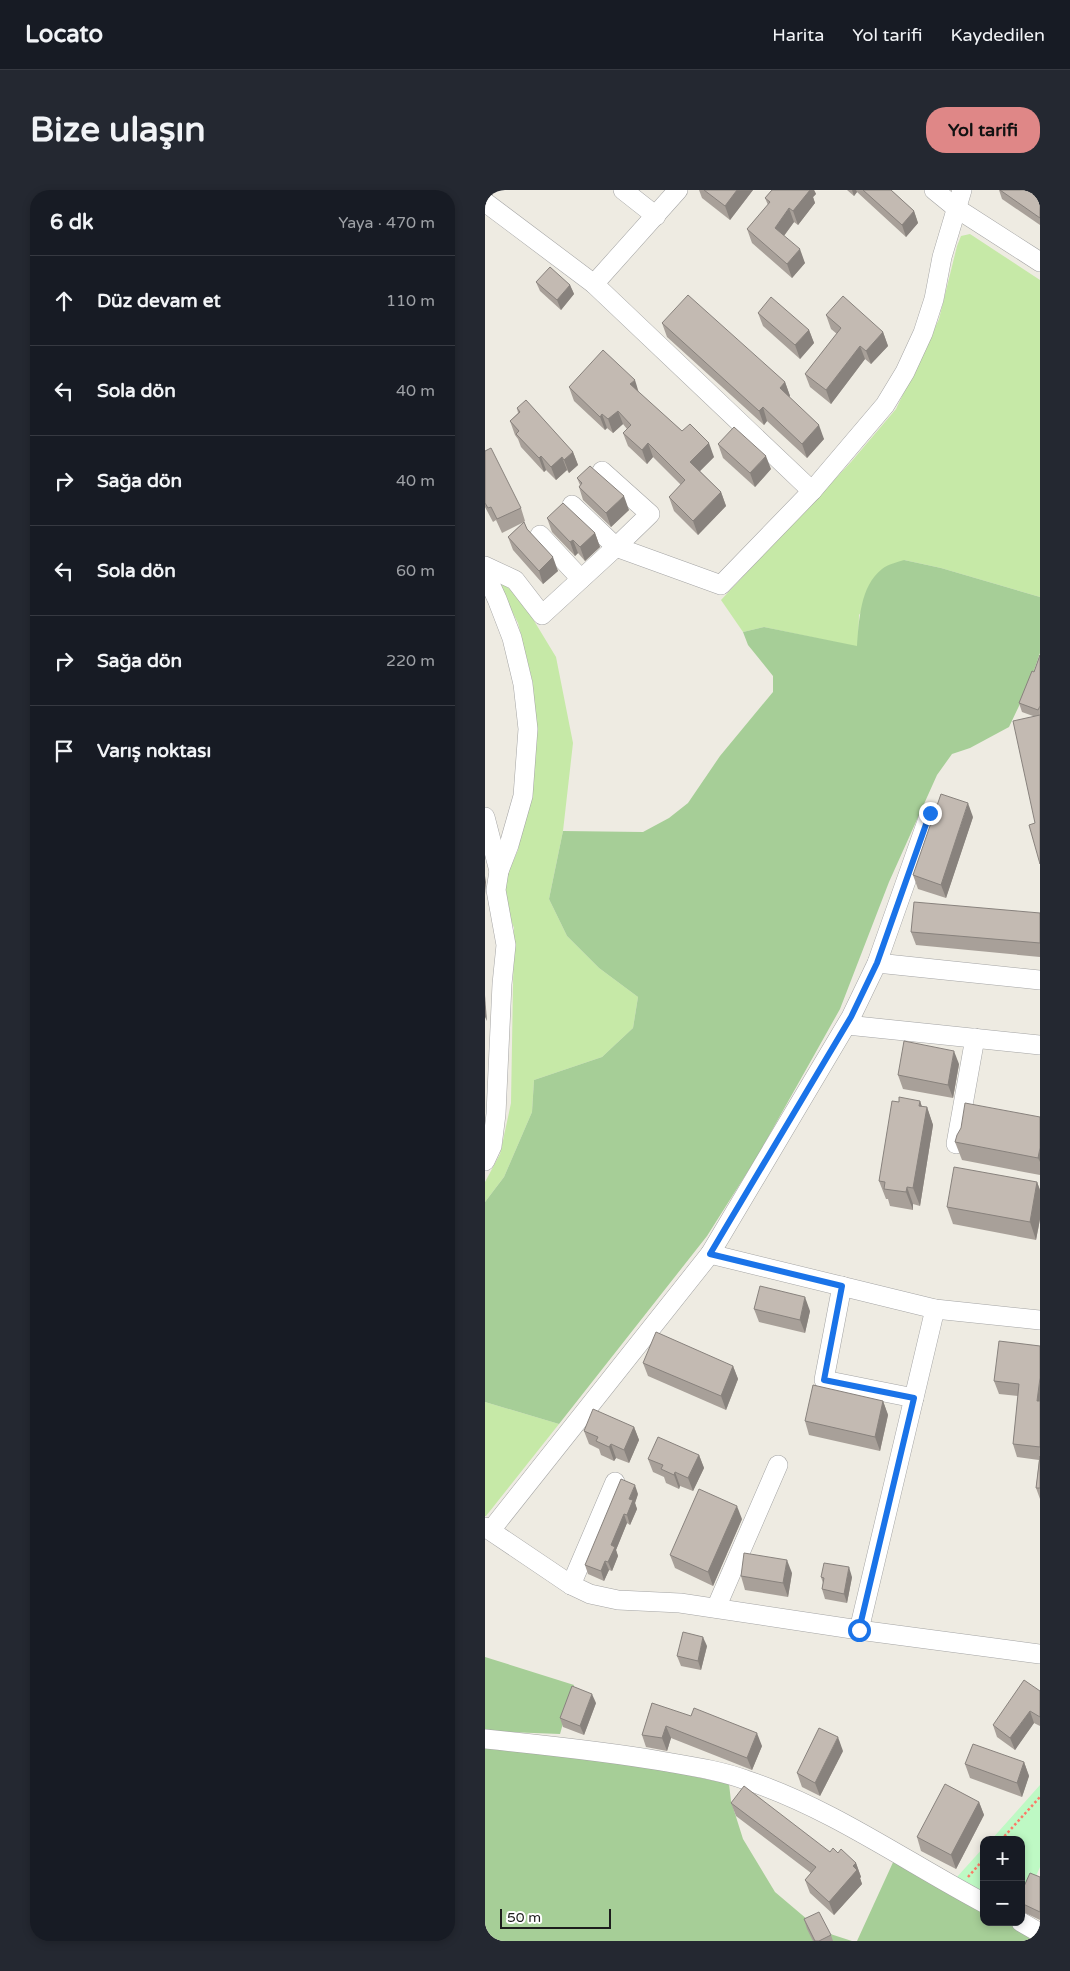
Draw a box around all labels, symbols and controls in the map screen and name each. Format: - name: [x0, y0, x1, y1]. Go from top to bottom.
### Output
- text: Locato: [25, 20, 103, 49]
- text: Harita: [772, 24, 824, 46]
- text: Yol tarifi: [852, 24, 922, 46]
- text: Kaydedilen: [950, 24, 1045, 46]
- button: Yol tarifi: [926, 107, 1040, 153]
- text: Bize ulaşın: [30, 109, 206, 151]
- text: 6 dk: [50, 210, 93, 235]
- text: Yaya · 470 m: [338, 213, 435, 233]
- icon: ahead: [50, 287, 78, 315]
- text: Düz devam et: [97, 290, 221, 312]
- text: 110 m: [386, 291, 435, 311]
- icon: left: [50, 377, 78, 405]
- text: Sola dön: [97, 380, 176, 402]
- text: 40 m: [396, 381, 435, 401]
- icon: right: [50, 467, 78, 495]
- text: Sağa dön: [97, 470, 182, 492]
- text: 40 m: [396, 471, 435, 491]
- icon: left: [50, 557, 78, 585]
- text: Sola dön: [97, 560, 176, 582]
- text: 60 m: [396, 561, 435, 581]
- icon: right: [50, 647, 78, 675]
- text: Sağa dön: [97, 650, 182, 672]
- text: 220 m: [386, 651, 435, 671]
- icon: arrive: [50, 737, 78, 765]
- text: Varış noktası: [97, 740, 211, 762]
- route end: [919, 802, 942, 825]
- route start: [848, 1619, 871, 1642]
- map controls: [980, 1836, 1025, 1926]
- button: +: [980, 1836, 1025, 1881]
- button: −: [980, 1881, 1025, 1926]
- scale bar: [500, 1906, 611, 1929]
- text: 50 m: [507, 1909, 541, 1926]

